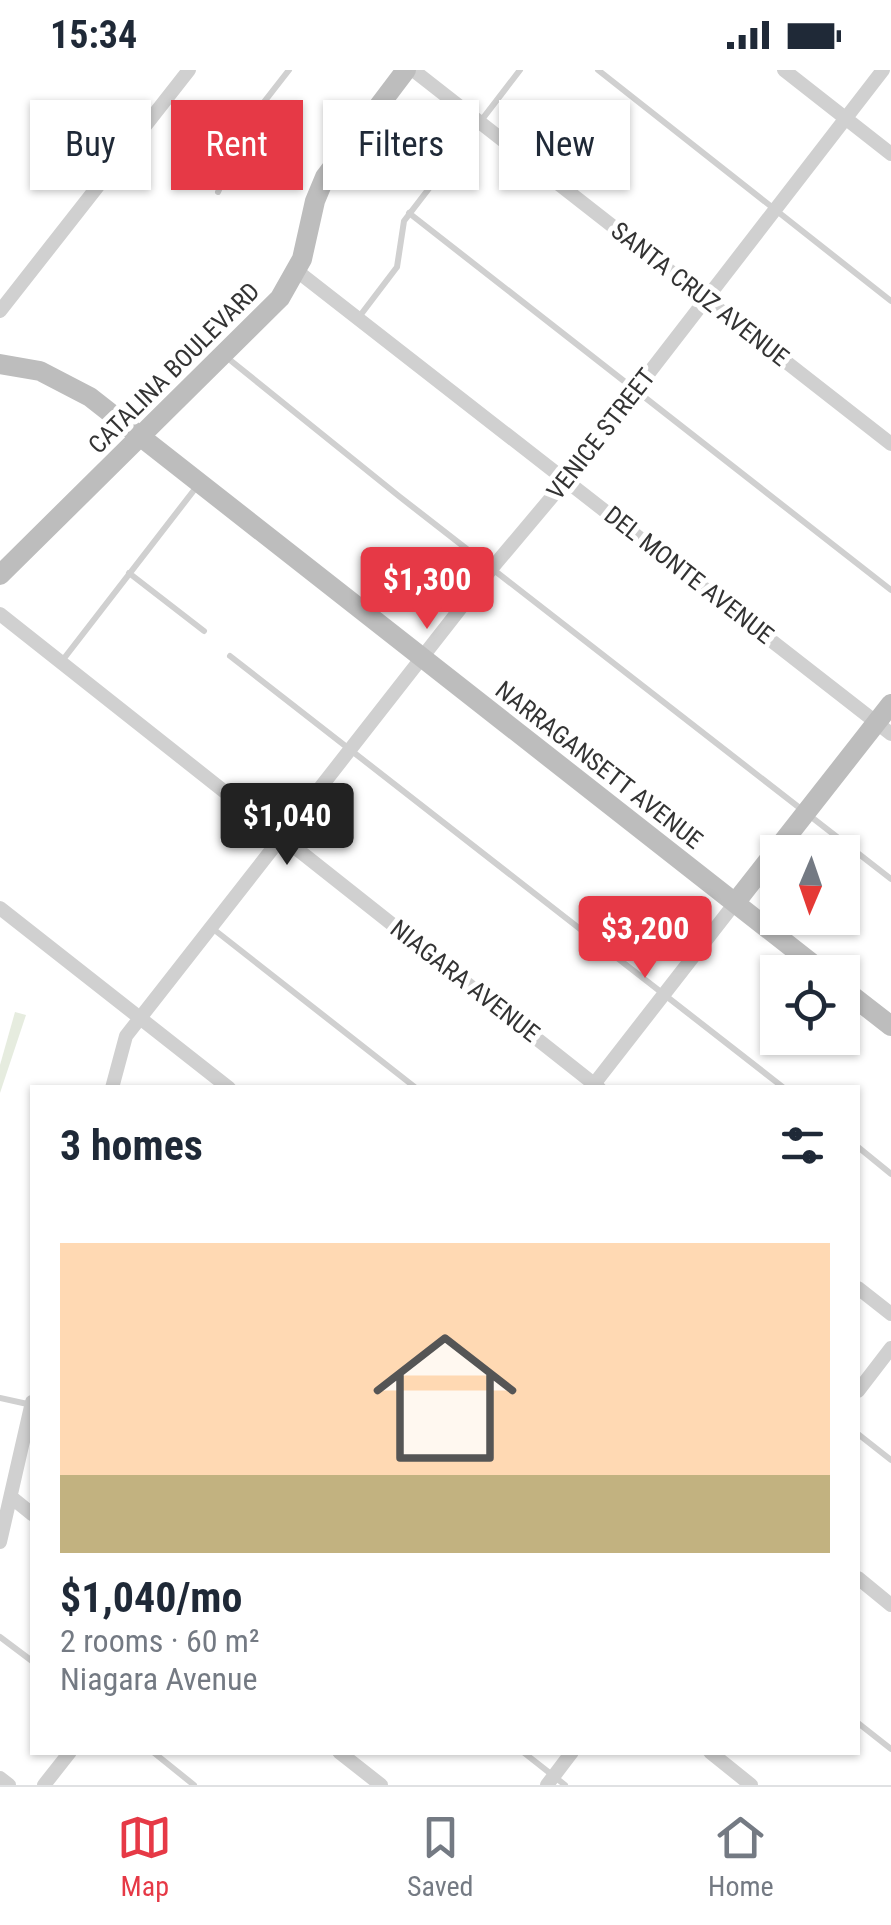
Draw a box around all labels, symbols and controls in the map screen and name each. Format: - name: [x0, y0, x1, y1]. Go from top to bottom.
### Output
- text: 15:34: [50, 13, 137, 57]
- chip: Buy: [30, 100, 151, 190]
- chip: Rent: [171, 100, 303, 190]
- chip: Filters: [323, 100, 479, 190]
- chip: New: [499, 100, 630, 190]
- street label: SANTA CRUZ AVENUE: [606, 216, 794, 372]
- street label: CATALINA BOULEVARD: [83, 277, 265, 459]
- street label: VENICE STREET: [541, 363, 661, 505]
- street label: DEL MONTE AVENUE: [599, 500, 779, 650]
- pin: $1,300: [346, 547, 508, 632]
- text: $1,300: [383, 560, 471, 598]
- street label: NARRAGANSETT AVENUE: [490, 675, 708, 855]
- pin: $1,040: [206, 783, 368, 868]
- text: $1,040: [243, 796, 331, 834]
- north arrow: [760, 835, 860, 935]
- map controls: [760, 835, 860, 1055]
- pin: $3,200: [564, 896, 726, 981]
- text: $3,200: [601, 909, 689, 947]
- street label: NIAGARA AVENUE: [385, 914, 545, 1048]
- button: locate: [760, 955, 860, 1055]
- icon: filters: [775, 1118, 830, 1173]
- text: 3 homes: [60, 1121, 203, 1170]
- icon: home: [355, 1308, 535, 1488]
- text: $1,040/mo: [60, 1573, 242, 1622]
- text: 2 rooms · 60 m²: [60, 1622, 259, 1660]
- text: Niagara Avenue: [60, 1660, 258, 1698]
- tab: Map: [117, 1810, 172, 1903]
- tab: Saved: [407, 1810, 473, 1903]
- tab: Home: [708, 1810, 774, 1903]

